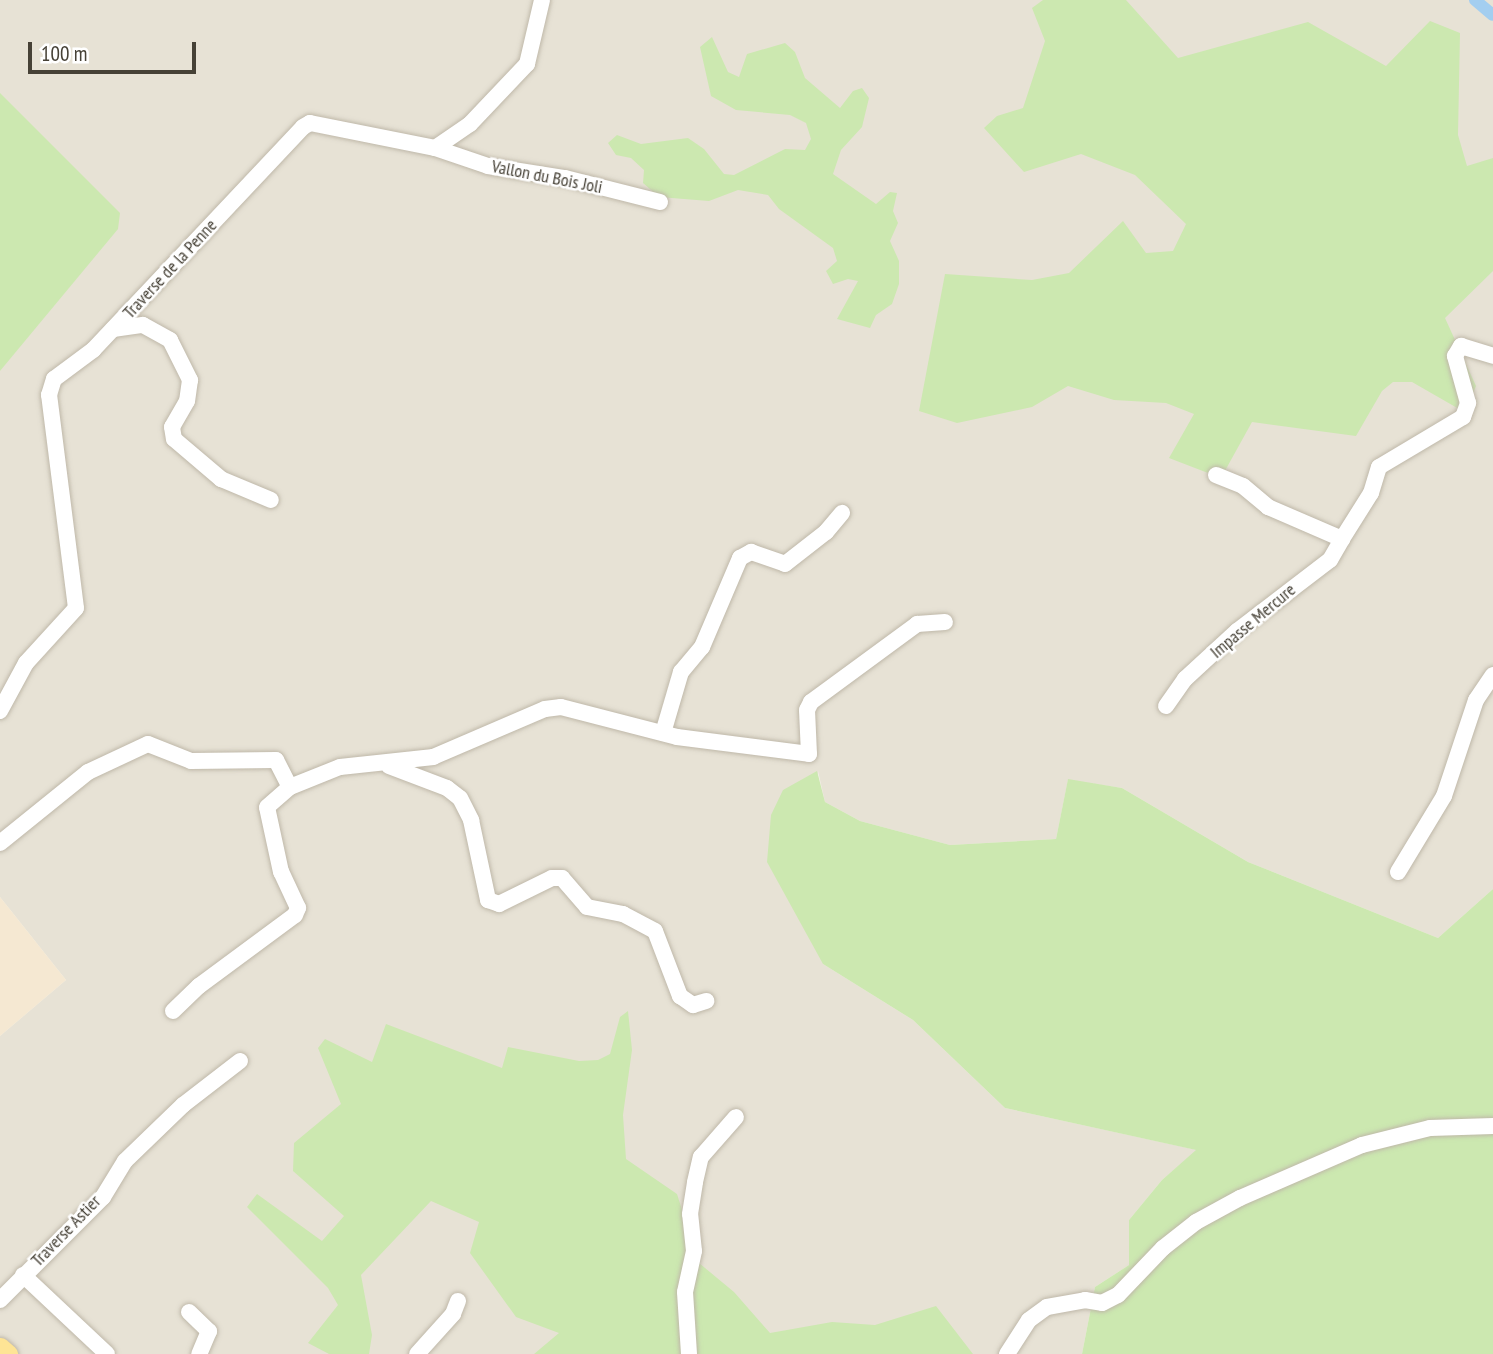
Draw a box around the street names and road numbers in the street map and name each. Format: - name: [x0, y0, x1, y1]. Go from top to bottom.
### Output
- street label: Vallon du Bois Joli: [490, 156, 604, 198]
- street label: Traverse de la Penne: [119, 215, 221, 323]
- street label: Impasse Mercure: [1206, 579, 1300, 663]
- street label: Traverse Astier: [27, 1191, 105, 1271]

